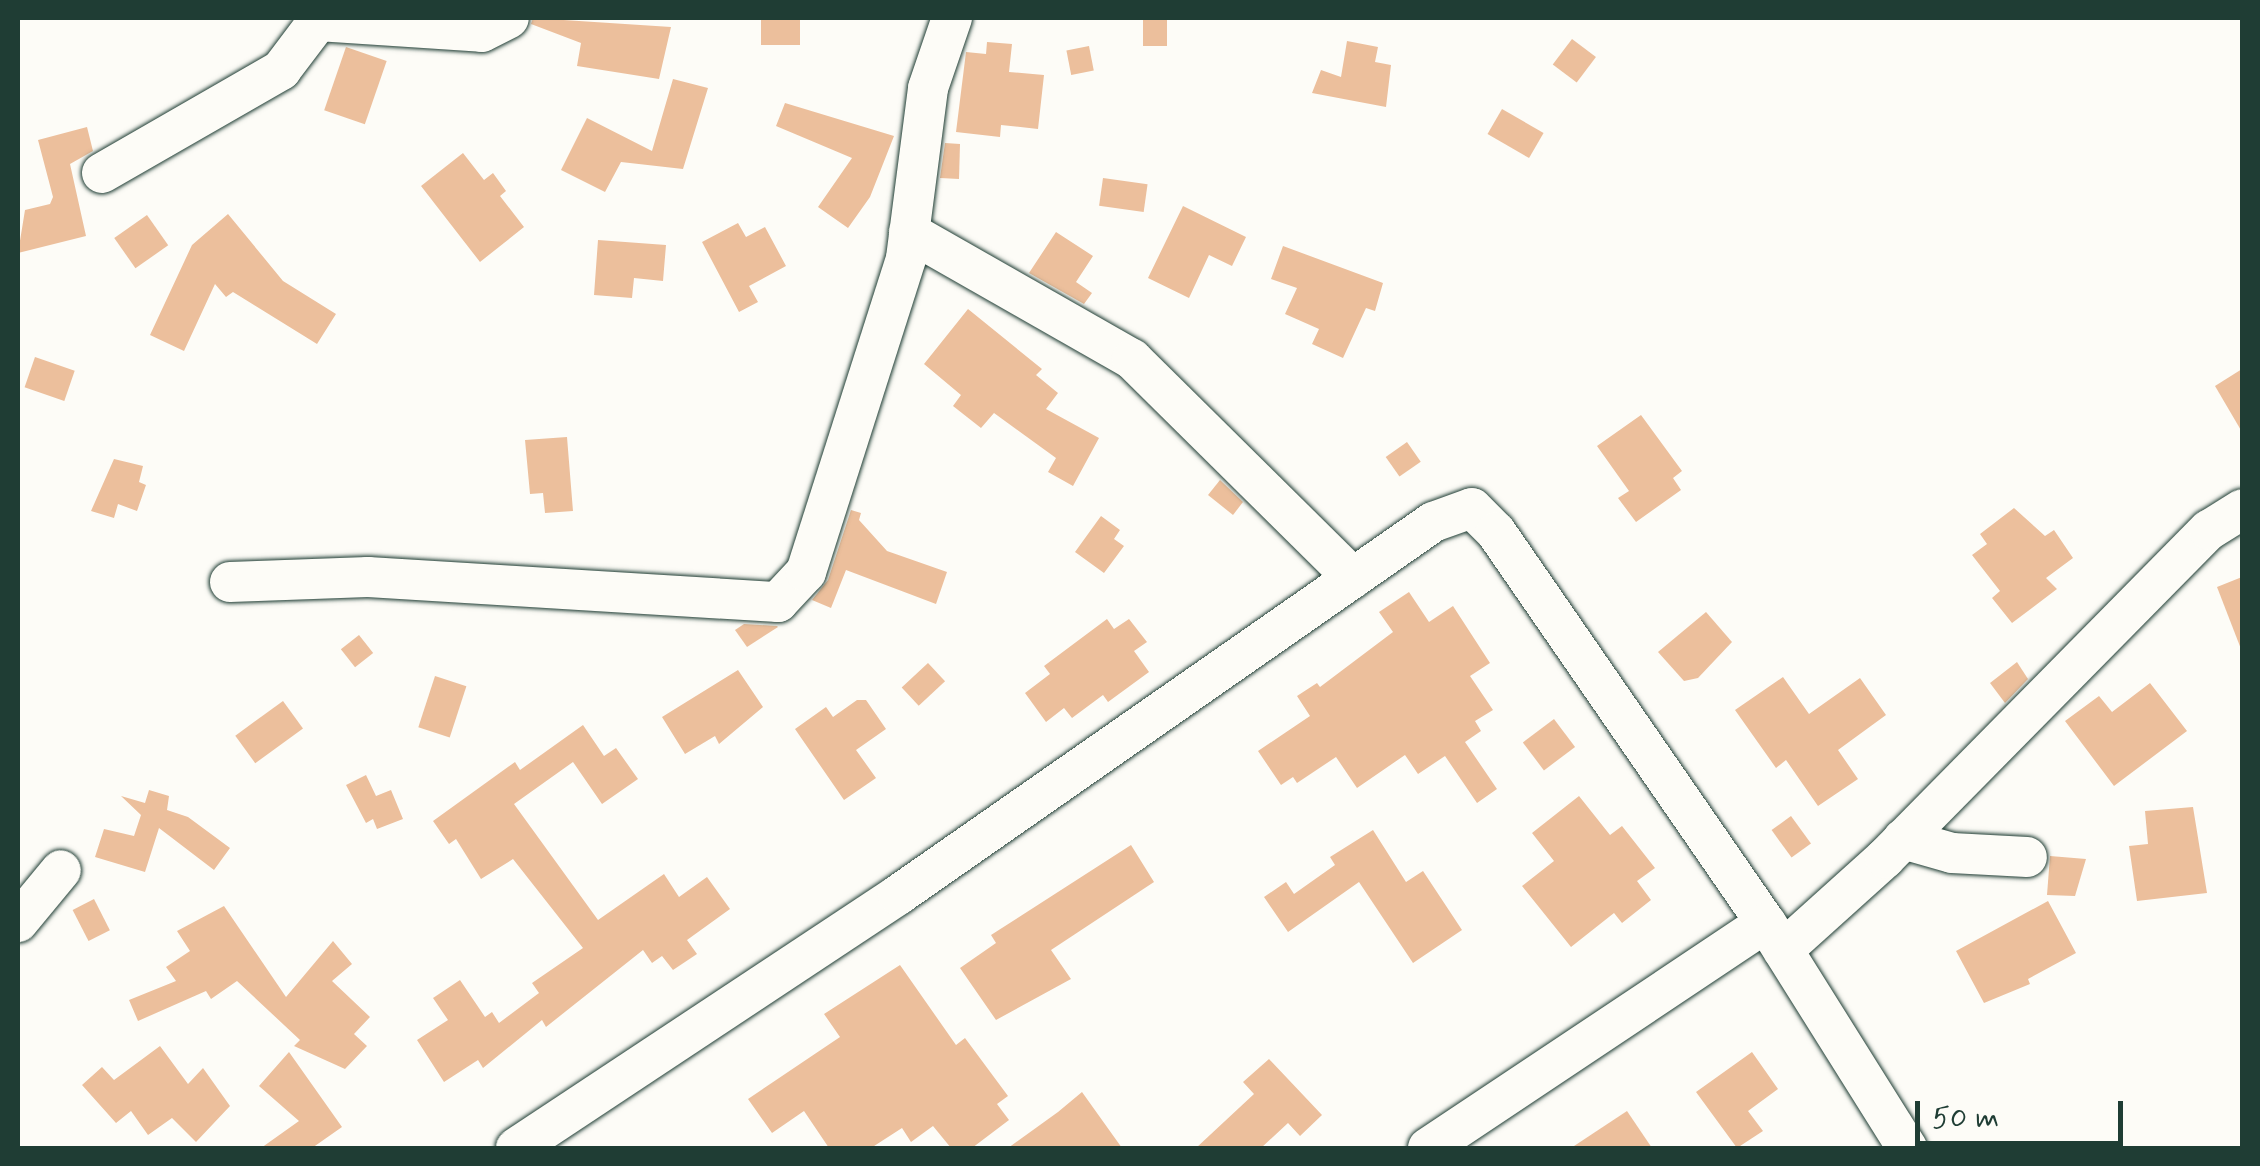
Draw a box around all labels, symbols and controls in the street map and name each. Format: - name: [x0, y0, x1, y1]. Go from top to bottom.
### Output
- scale bar: [1920, 1081, 2128, 1143]
- text: 50 m: [1932, 1099, 1999, 1138]

